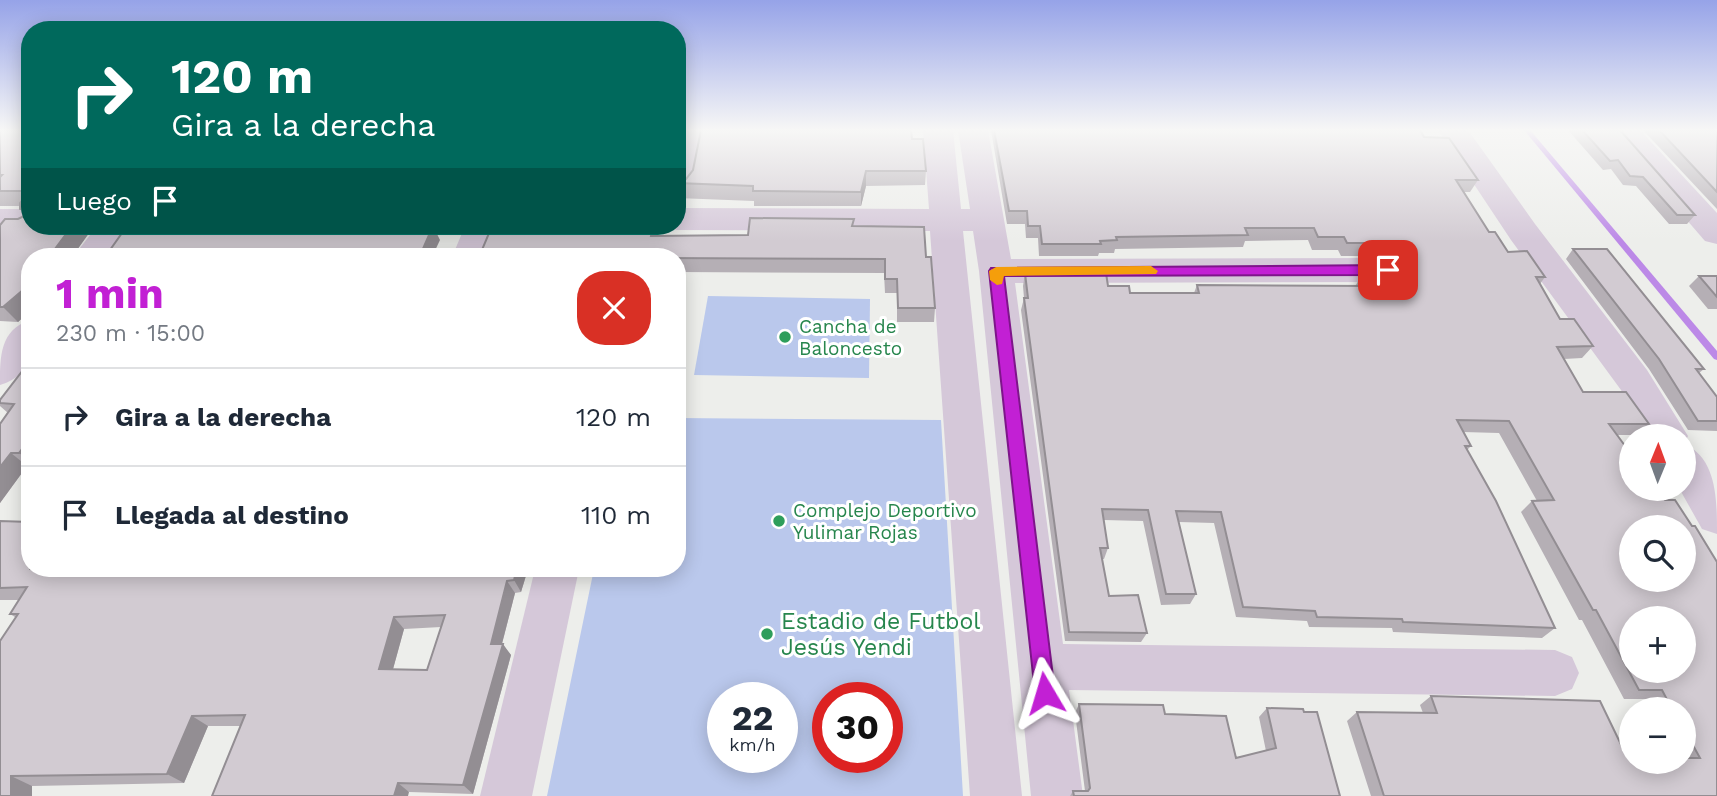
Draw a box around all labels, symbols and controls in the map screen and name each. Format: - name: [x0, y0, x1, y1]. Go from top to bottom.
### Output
- text: 120 m: [171, 47, 313, 105]
- icon: right: [56, 49, 147, 140]
- text: Gira a la derecha: [171, 106, 435, 144]
- icon: arrive: [146, 182, 184, 220]
- text: Luego: [56, 186, 132, 216]
- pin: [1358, 240, 1418, 300]
- icon: arrive: [1369, 251, 1407, 289]
- text: 1 min: [56, 269, 164, 318]
- button: close: [577, 271, 651, 345]
- place label: Cancha de Baloncesto: [799, 315, 902, 360]
- text: 230 m · 15:00: [56, 320, 205, 347]
- marker: Cancha de Baloncesto: [777, 329, 793, 345]
- icon: right: [56, 398, 94, 436]
- text: Gira a la derecha: [115, 402, 331, 432]
- text: 120 m: [576, 402, 651, 432]
- north arrow: [1619, 424, 1696, 500]
- map controls: [1619, 424, 1696, 774]
- icon: arrive: [56, 496, 94, 534]
- place label: Complejo Deportivo Yulimar Rojas: [793, 499, 977, 544]
- text: Llegada al destino: [115, 500, 349, 530]
- text: 110 m: [581, 500, 651, 530]
- marker: Complejo Deportivo Yulimar Rojas: [771, 513, 787, 529]
- button: search: [1619, 515, 1696, 592]
- button: +: [1619, 606, 1696, 683]
- place label: Estadio de Futbol Jesús Yendi: [781, 608, 980, 661]
- marker: Estadio de Futbol Jesús Yendi: [759, 626, 775, 642]
- position arrow: [1008, 656, 1082, 730]
- speed limit sign: 30: [812, 682, 903, 773]
- text: 22: [732, 697, 773, 739]
- button: −: [1619, 697, 1696, 774]
- text: km/h: [729, 734, 776, 755]

